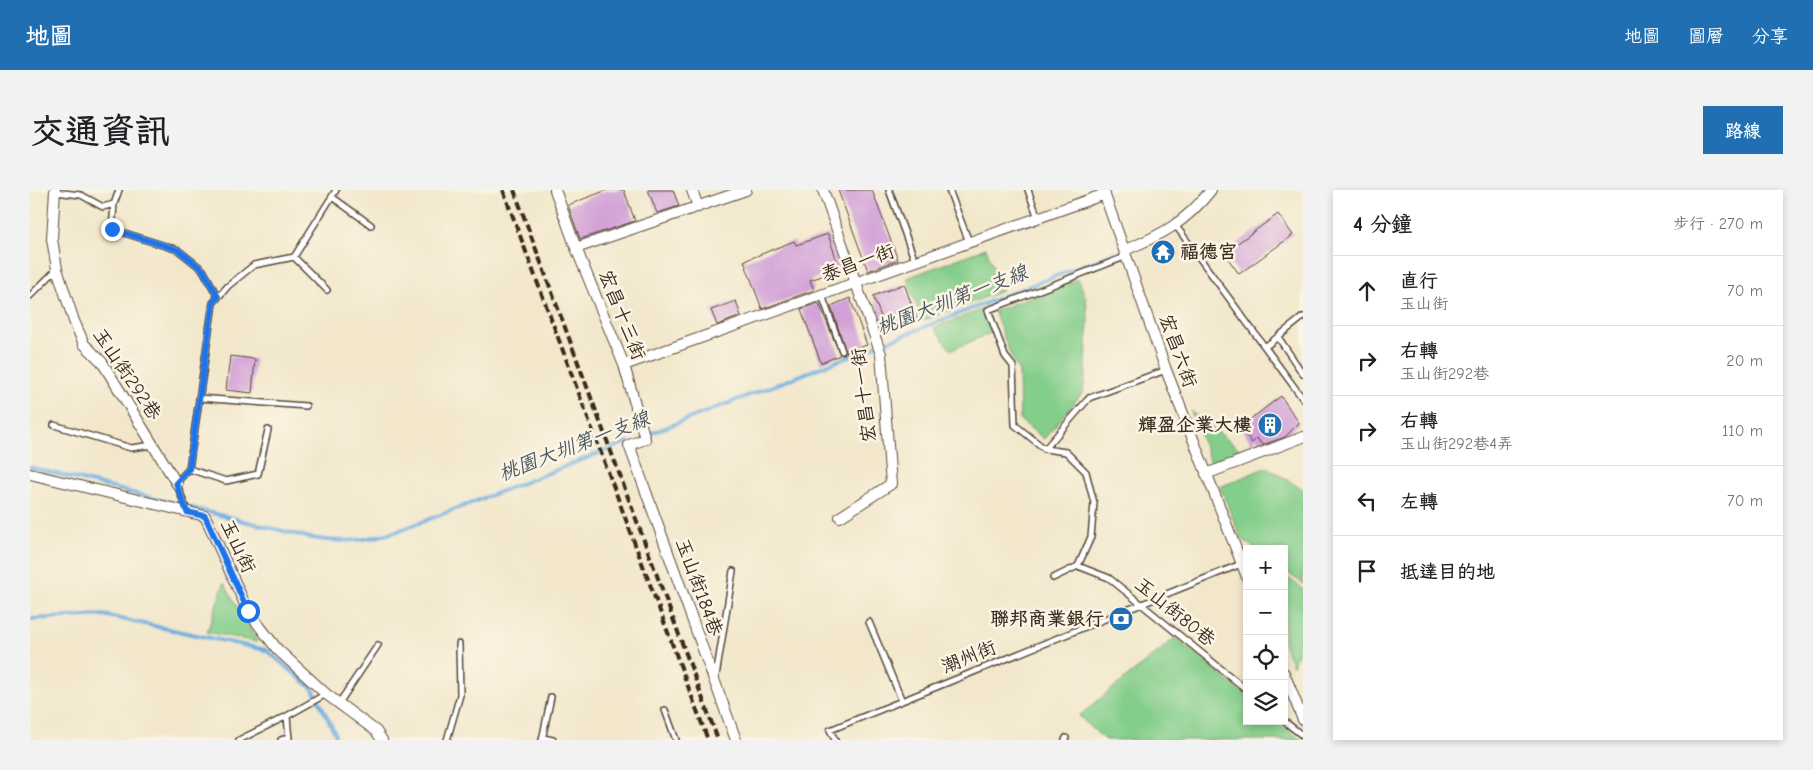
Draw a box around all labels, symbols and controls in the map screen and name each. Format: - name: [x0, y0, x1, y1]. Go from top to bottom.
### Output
- text: 地圖: [25, 22, 73, 50]
- text: 地圖: [1624, 26, 1660, 47]
- text: 圖層: [1688, 26, 1724, 47]
- text: 分享: [1752, 26, 1788, 47]
- button: 路線: [1703, 106, 1783, 154]
- text: 交通資訊: [30, 111, 170, 152]
- text: 4 分鐘: [1353, 212, 1412, 236]
- text: 步行 · 270 m: [1673, 215, 1763, 233]
- route end: [101, 218, 124, 241]
- temple icon: 福德宮: [1150, 239, 1176, 265]
- street label: 泰昌一街: [819, 240, 897, 286]
- place label: 福德宮: [1180, 241, 1237, 263]
- water label: 桃園大圳第一支線: [873, 260, 1032, 339]
- street label: 宏昌十三街: [594, 267, 650, 363]
- text: 直行: [1400, 270, 1438, 292]
- icon: ahead: [1353, 277, 1381, 305]
- text: 70 m: [1727, 282, 1763, 300]
- text: 玉山街: [1400, 295, 1448, 313]
- street label: 宏昌六街: [1155, 312, 1201, 390]
- street label: 玉山街292巷: [88, 324, 166, 424]
- text: 右轉: [1400, 340, 1438, 362]
- street label: 宏昌十一街: [847, 347, 881, 443]
- icon: right: [1353, 347, 1381, 375]
- text: 20 m: [1726, 352, 1763, 370]
- text: 玉山街292巷: [1400, 365, 1489, 383]
- water label: 桃園大圳第一支線: [495, 406, 654, 485]
- text: 右轉: [1400, 410, 1438, 432]
- building icon: 輝盈企業大樓: [1257, 412, 1283, 438]
- place label: 輝盈企業大樓: [1138, 414, 1252, 436]
- icon: right: [1353, 417, 1381, 445]
- text: 110 m: [1722, 422, 1763, 440]
- text: 玉山街292巷4弄: [1400, 435, 1513, 453]
- icon: left: [1353, 487, 1381, 515]
- text: 左轉: [1400, 491, 1438, 513]
- text: 70 m: [1727, 492, 1763, 510]
- street label: 玉山街: [216, 516, 260, 576]
- street label: 玉山街184巷: [671, 535, 727, 639]
- map controls: [1243, 545, 1288, 725]
- button: +: [1243, 545, 1288, 590]
- icon: arrive: [1353, 557, 1381, 585]
- text: 抵達目的地: [1400, 561, 1495, 583]
- street label: 玉山街80巷: [1130, 573, 1220, 651]
- button: −: [1243, 590, 1288, 635]
- route start: [237, 600, 260, 623]
- bank icon: 聯邦商業銀行: [1108, 606, 1134, 632]
- place label: 聯邦商業銀行: [990, 608, 1104, 630]
- button: locate: [1243, 635, 1288, 680]
- street label: 潮州街: [938, 636, 1000, 678]
- button: layers: [1243, 680, 1288, 725]

